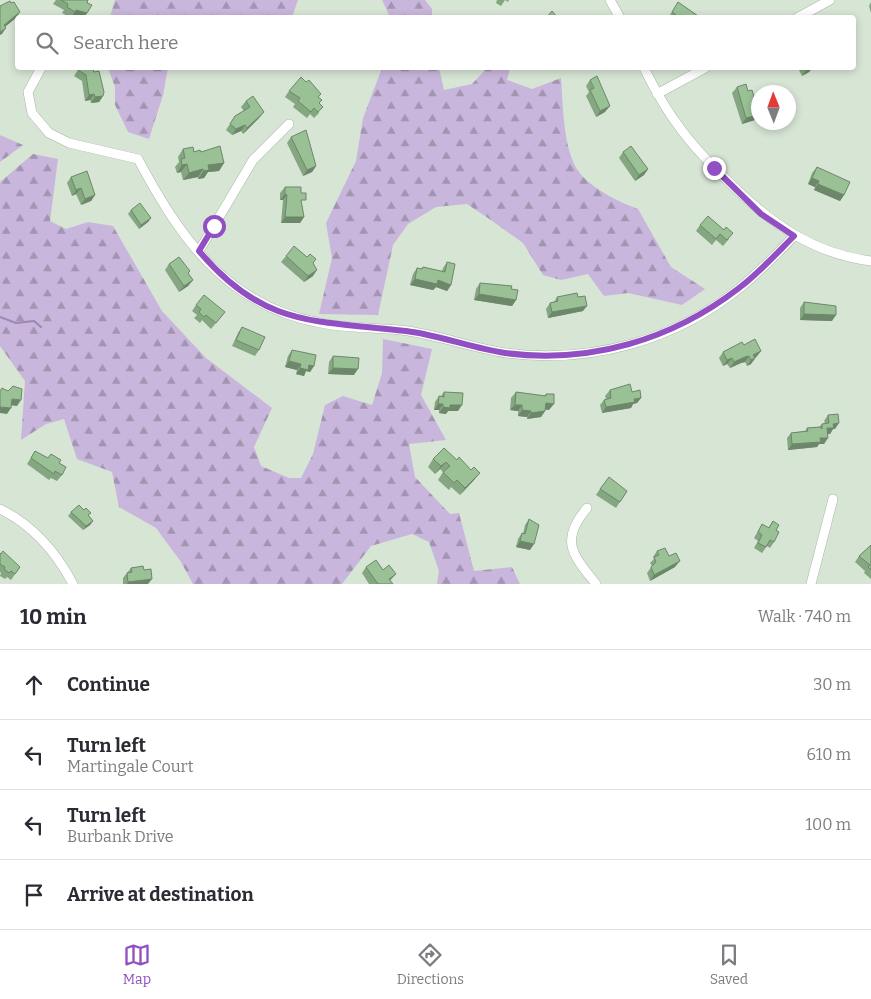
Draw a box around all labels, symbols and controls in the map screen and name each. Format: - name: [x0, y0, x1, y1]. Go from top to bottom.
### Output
- search box: [15, 15, 856, 70]
- icon: search: [33, 29, 61, 57]
- text: Search here: [73, 31, 178, 54]
- north arrow: [751, 85, 796, 130]
- route end: [703, 157, 726, 180]
- route start: [203, 215, 226, 238]
- text: 10 min: [20, 604, 86, 630]
- text: Walk · 740 m: [758, 607, 851, 626]
- icon: ahead: [20, 671, 48, 699]
- text: Continue: [67, 673, 150, 696]
- text: 30 m: [813, 675, 851, 694]
- text: Turn left: [67, 734, 146, 757]
- icon: left: [20, 741, 48, 769]
- text: 610 m: [807, 745, 851, 764]
- text: Martingale Court: [67, 757, 193, 776]
- text: Turn left: [67, 804, 146, 827]
- icon: left: [20, 811, 48, 839]
- text: 100 m: [806, 815, 851, 834]
- text: Burbank Drive: [67, 827, 174, 846]
- icon: arrive: [20, 881, 48, 909]
- text: Arrive at destination: [67, 883, 254, 906]
- tab: Map: [123, 941, 151, 988]
- tab: Directions: [397, 941, 464, 988]
- tab: Saved: [710, 941, 748, 988]

